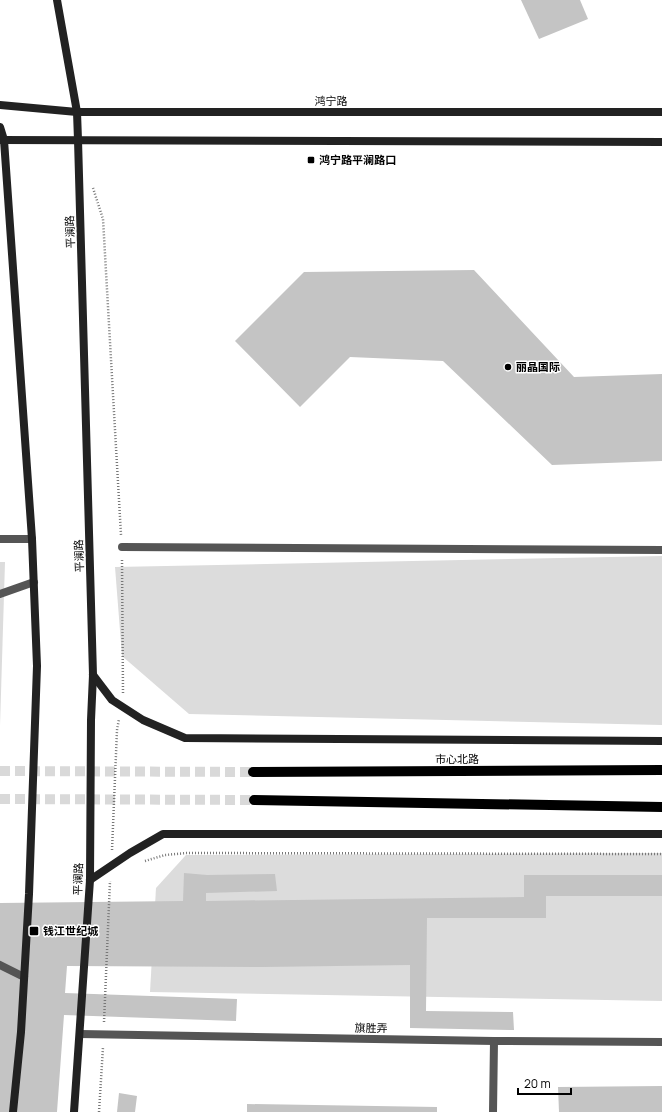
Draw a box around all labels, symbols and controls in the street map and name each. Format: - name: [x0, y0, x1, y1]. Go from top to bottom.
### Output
- street label: 鸿宁路: [315, 93, 348, 108]
- place label: 鸿宁路平澜路口: [319, 152, 396, 167]
- marker: 鸿宁路平澜路口: [306, 155, 316, 165]
- street label: 平澜路: [61, 215, 78, 249]
- place label: 丽晶国际: [516, 359, 560, 374]
- marker: 丽晶国际: [503, 362, 513, 372]
- street label: 平澜路: [70, 539, 87, 573]
- street label: 市心北路: [435, 751, 479, 766]
- street label: 平澜路: [69, 862, 86, 896]
- place label: 钱江世纪城: [43, 923, 99, 938]
- marker: 钱江世纪城: [28, 925, 40, 937]
- street label: 旗胜弄: [354, 1020, 388, 1035]
- scale bar: [518, 1070, 571, 1096]
- text: 20 m: [524, 1075, 551, 1092]

